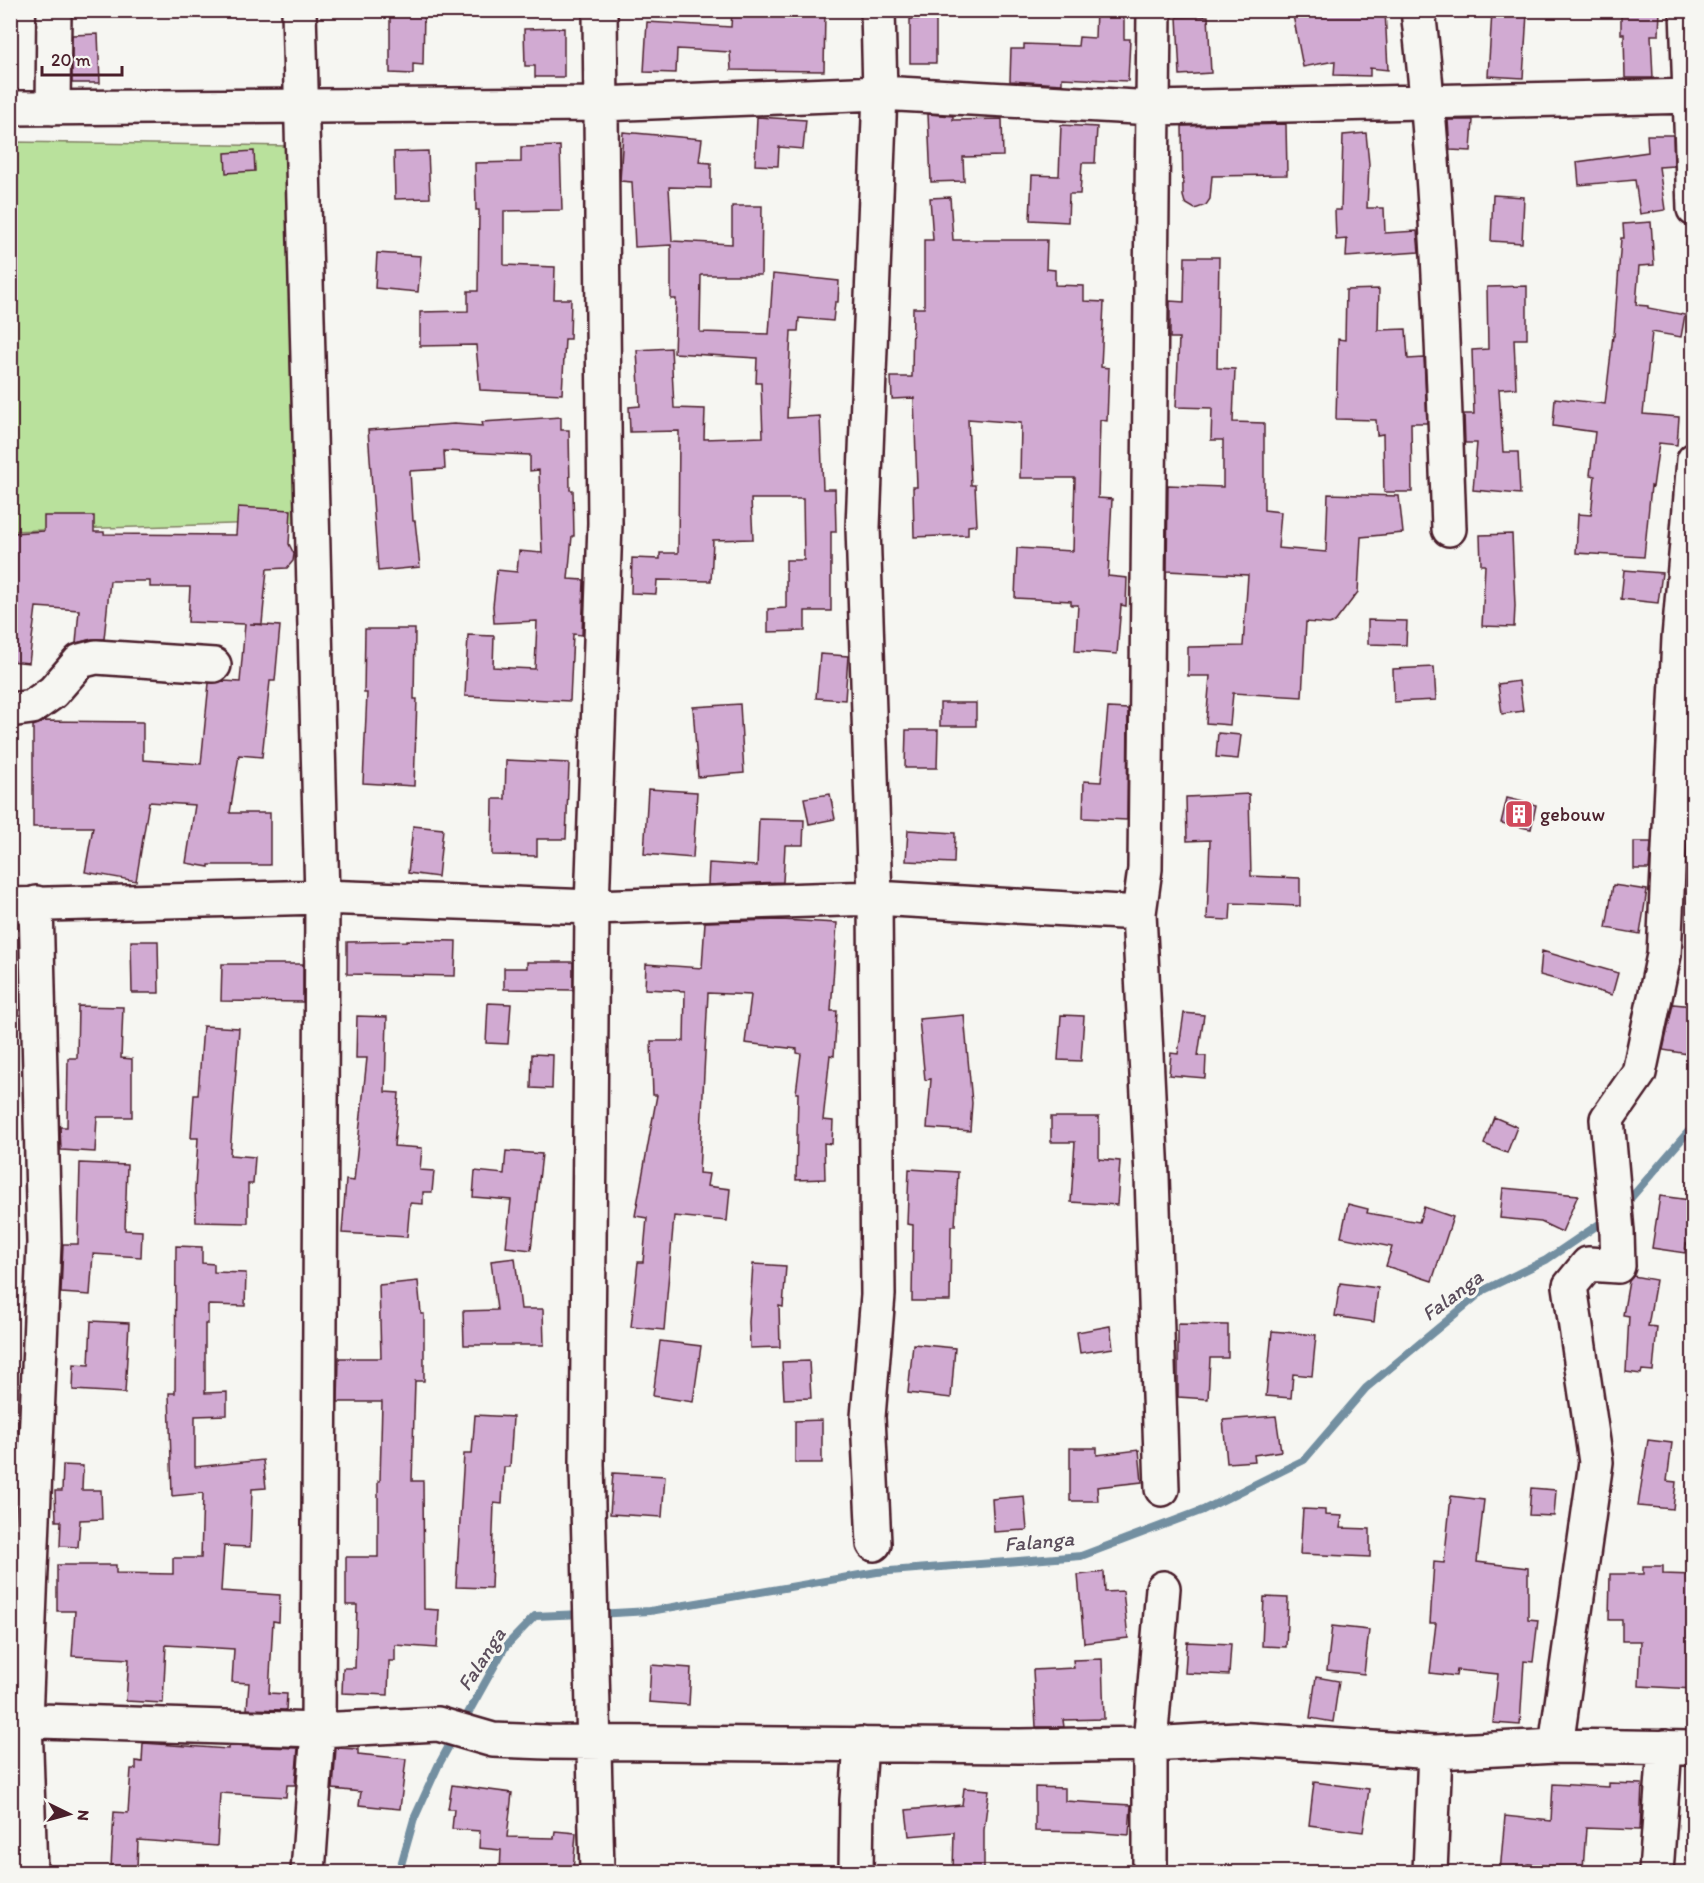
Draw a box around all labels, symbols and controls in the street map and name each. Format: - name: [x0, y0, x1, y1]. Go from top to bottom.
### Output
- scale bar: [42, 39, 122, 77]
- text: 20 m: [51, 49, 91, 71]
- building icon: gebouw: [1503, 798, 1535, 830]
- place label: gebouw: [1540, 802, 1605, 826]
- water label: Falanga: [1416, 1264, 1488, 1326]
- water label: Falanga: [1003, 1525, 1075, 1557]
- water label: Falanga: [451, 1623, 511, 1695]
- north arrow: [39, 1784, 99, 1844]
- text: N: [74, 1809, 93, 1821]

